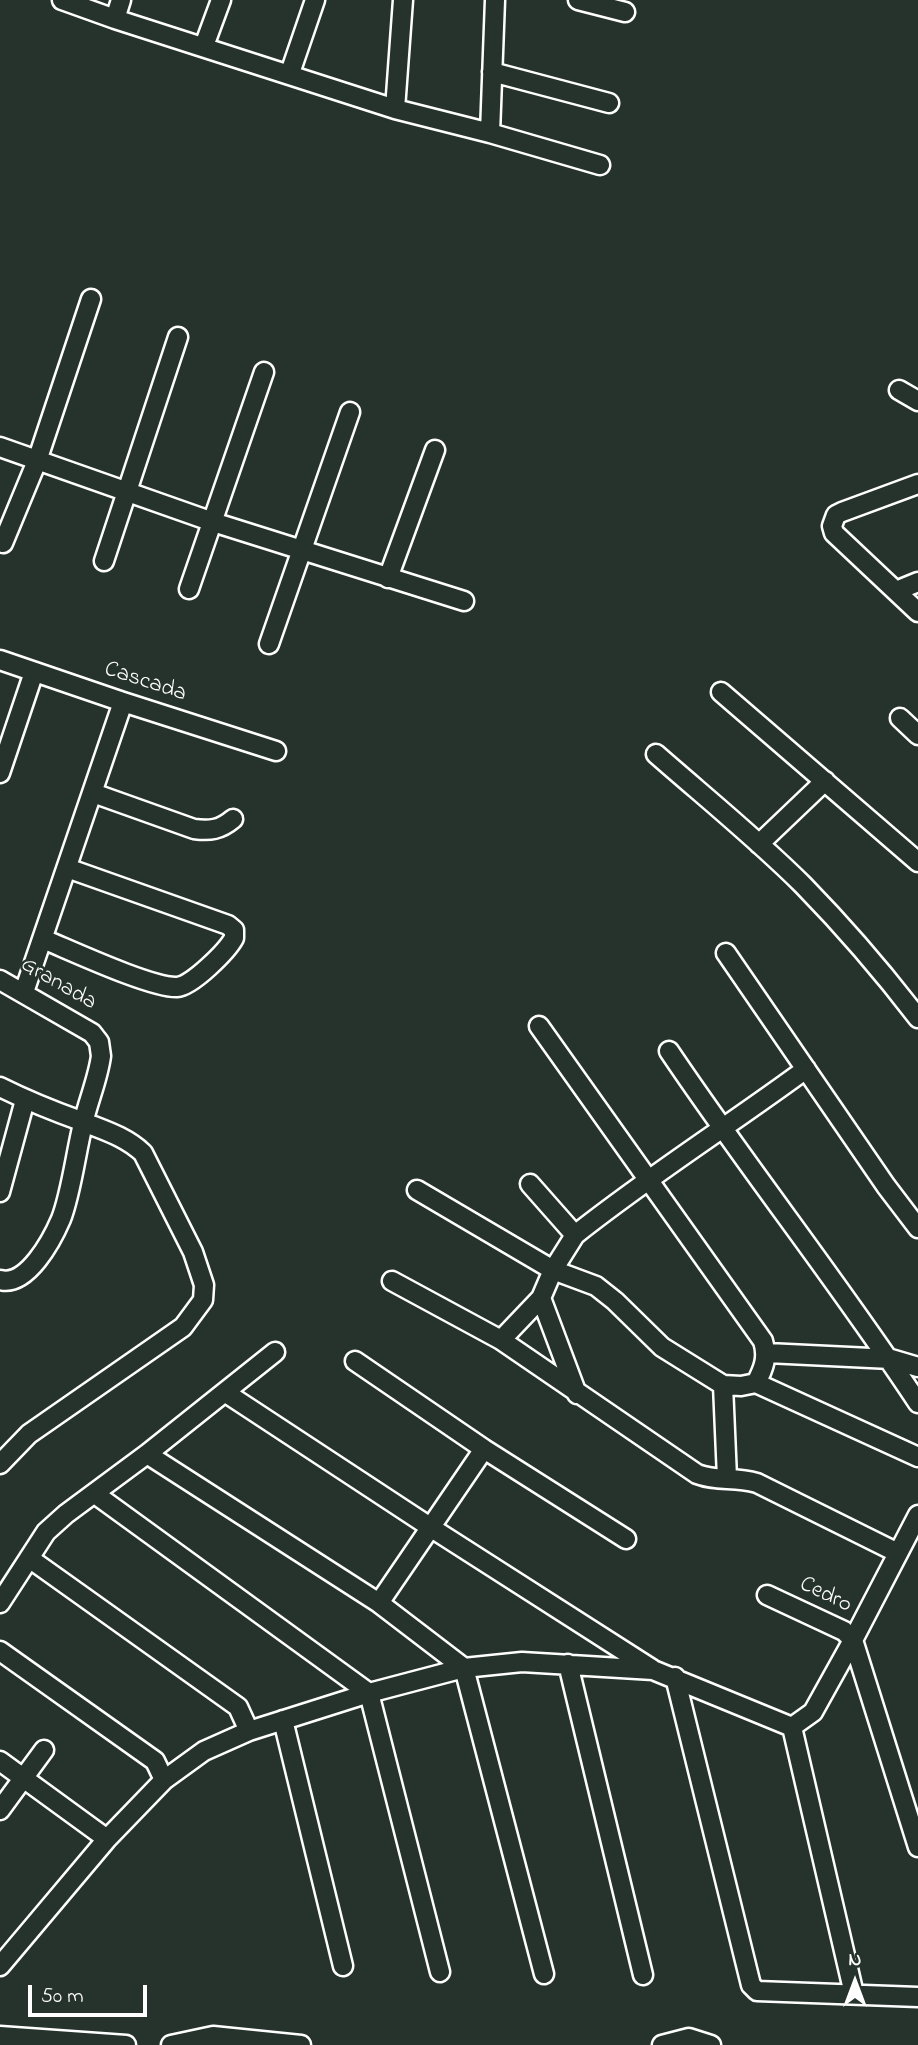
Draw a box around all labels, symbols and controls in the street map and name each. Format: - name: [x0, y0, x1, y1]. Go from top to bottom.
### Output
- street label: Cascada: [100, 657, 190, 709]
- street label: Granada: [15, 952, 101, 1018]
- street label: Cedro: [794, 1572, 856, 1620]
- north arrow: [820, 1947, 890, 2017]
- text: N: [849, 1947, 861, 1974]
- scale bar: [32, 1972, 150, 2016]
- text: 50 m: [41, 1982, 84, 2012]

